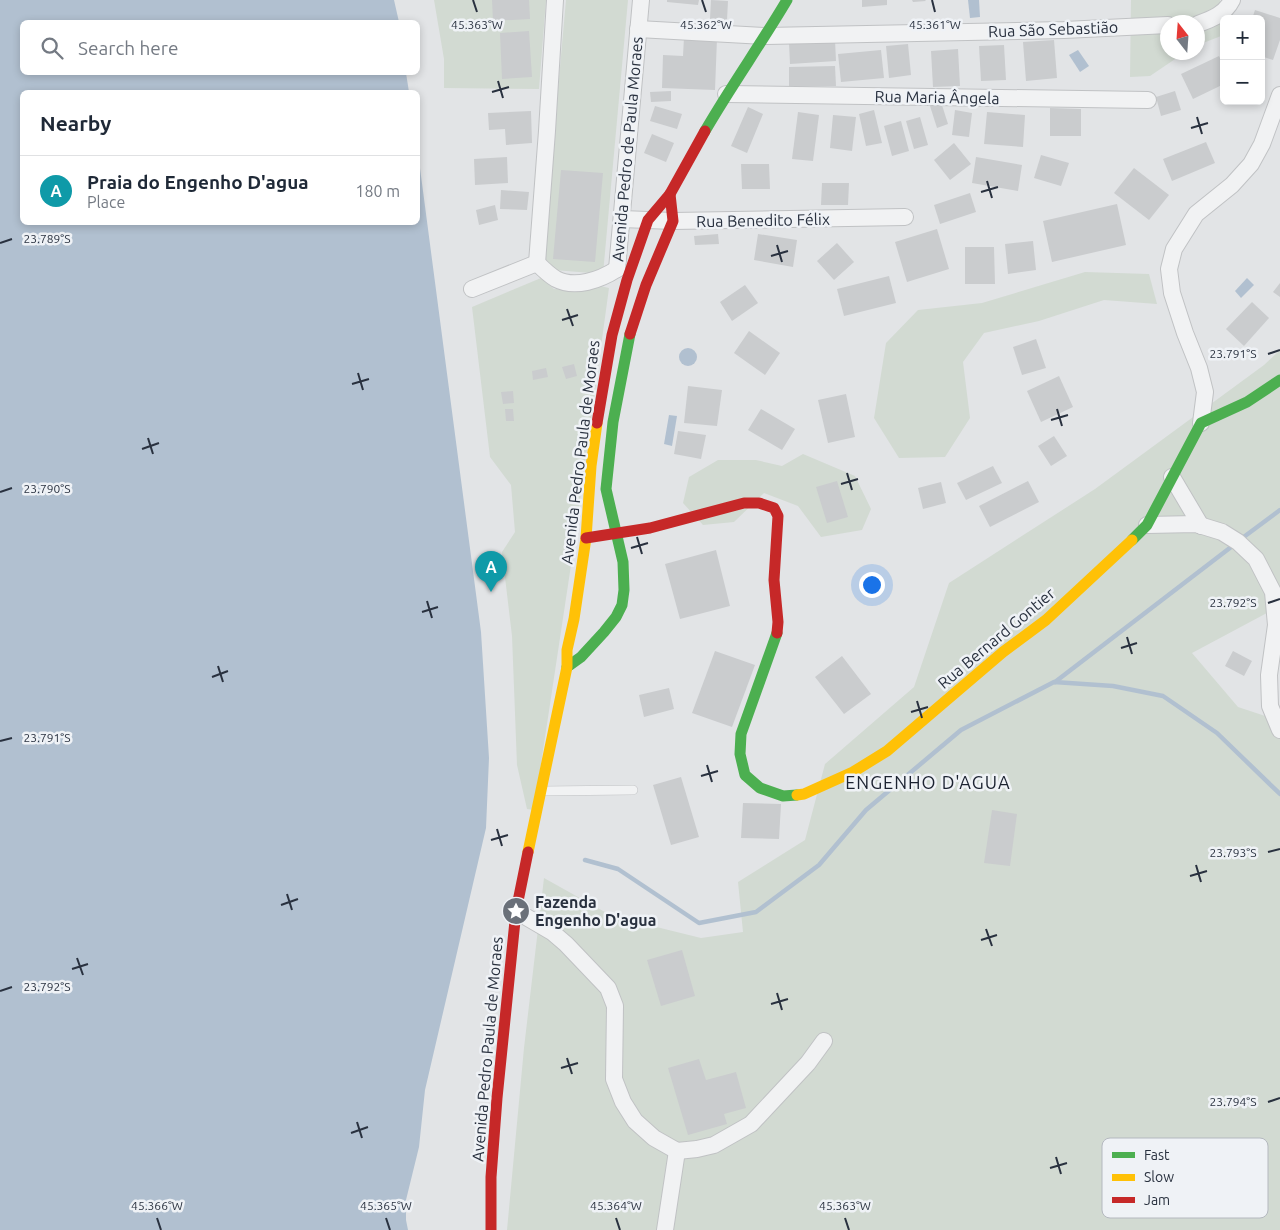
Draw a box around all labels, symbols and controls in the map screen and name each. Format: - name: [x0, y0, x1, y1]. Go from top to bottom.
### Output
- north arrow: [1160, 15, 1205, 60]
- map controls: [1220, 15, 1265, 105]
- button: +: [1220, 15, 1265, 60]
- text: 45.363°W: [451, 18, 503, 31]
- text: 45.362°W: [680, 18, 732, 31]
- text: 45.361°W: [909, 18, 961, 31]
- street label: Rua São Sebastião: [988, 18, 1118, 40]
- search box: [20, 20, 420, 75]
- icon: search: [38, 34, 66, 62]
- street label: Avenida Pedro de Paula Moraes: [608, 36, 646, 262]
- text: Search here: [78, 37, 178, 59]
- button: −: [1220, 60, 1265, 105]
- street label: Rua Maria Ângela: [874, 86, 1000, 107]
- text: Nearby: [40, 111, 111, 135]
- text: Praia do Engenho D'agua: [87, 171, 309, 193]
- text: A: [50, 182, 62, 200]
- text: 180 m: [355, 182, 400, 200]
- text: Place: [87, 193, 125, 211]
- street label: Rua Benedito Félix: [696, 210, 830, 230]
- text: 23.789°S: [24, 232, 70, 245]
- street label: Avenida Pedro Paula de Moraes: [557, 339, 603, 565]
- text: 23.791°S: [1210, 347, 1256, 360]
- text: 23.790°S: [24, 482, 70, 495]
- pin: A: [475, 551, 507, 592]
- your location: [859, 572, 885, 598]
- street label: Rua Bernard Gontier: [934, 584, 1058, 692]
- text: 23.792°S: [1210, 596, 1256, 609]
- text: 23.791°S: [24, 731, 70, 744]
- district label: ENGENHO D'AGUA: [845, 772, 1011, 792]
- text: 23.793°S: [1210, 846, 1256, 859]
- place label: Fazenda Engenho D'agua: [535, 893, 656, 929]
- place icon: Fazenda Engenho D'agua: [501, 896, 531, 926]
- street label: Avenida Pedro Paula de Moraes: [468, 936, 506, 1162]
- text: 23.792°S: [24, 980, 70, 993]
- text: 23.794°S: [1210, 1095, 1256, 1108]
- legend: [1102, 1138, 1268, 1218]
- text: Fast: [1144, 1147, 1170, 1163]
- text: Slow: [1144, 1169, 1174, 1185]
- text: Jam: [1144, 1192, 1170, 1208]
- text: 45.366°W: [131, 1199, 183, 1212]
- text: 45.365°W: [360, 1199, 412, 1212]
- text: 45.364°W: [590, 1199, 642, 1212]
- text: 45.363°W: [819, 1199, 871, 1212]

